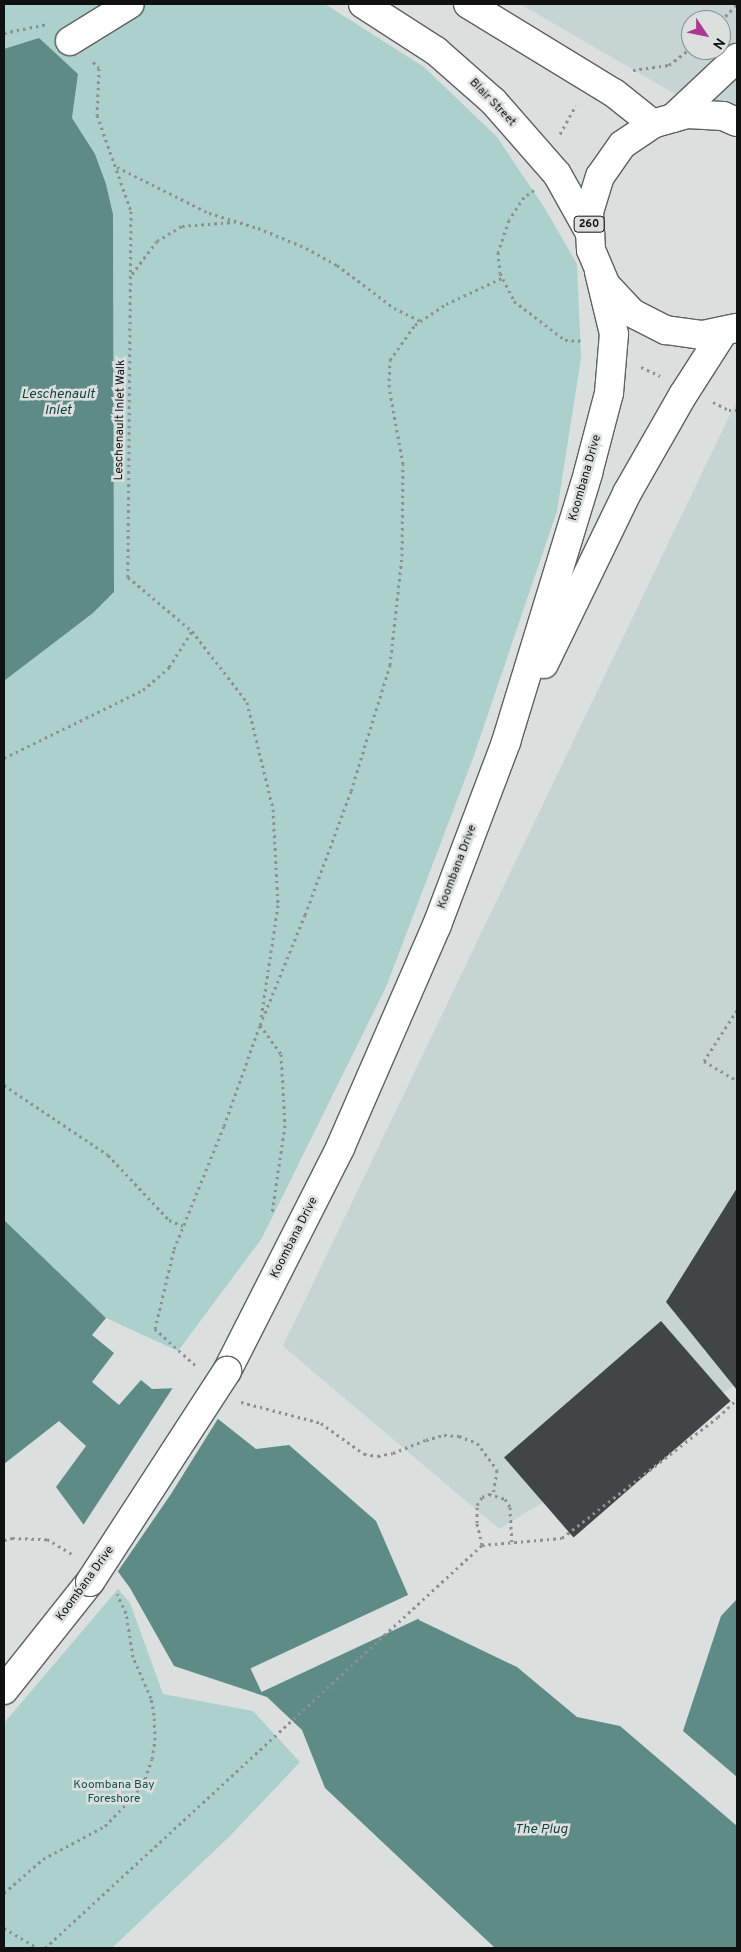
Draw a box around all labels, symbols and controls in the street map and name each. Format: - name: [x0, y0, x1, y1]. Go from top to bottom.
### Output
- north arrow: [681, 10, 731, 60]
- text: N: [708, 34, 728, 52]
- street label: Blair Street: [466, 76, 518, 130]
- road number: 260: [573, 215, 605, 232]
- street label: Leschenault Inlet Walk: [113, 359, 129, 481]
- water label: Leschenault Inlet: [21, 387, 95, 420]
- street label: Koombana Drive: [567, 433, 605, 523]
- street label: Koombana Drive: [435, 823, 481, 911]
- street label: Koombana Drive: [268, 1195, 322, 1281]
- street label: Koombana Drive: [54, 1544, 118, 1624]
- park label: Koombana Bay Foreshore: [73, 1779, 155, 1807]
- water label: The Plug: [514, 1822, 568, 1838]

